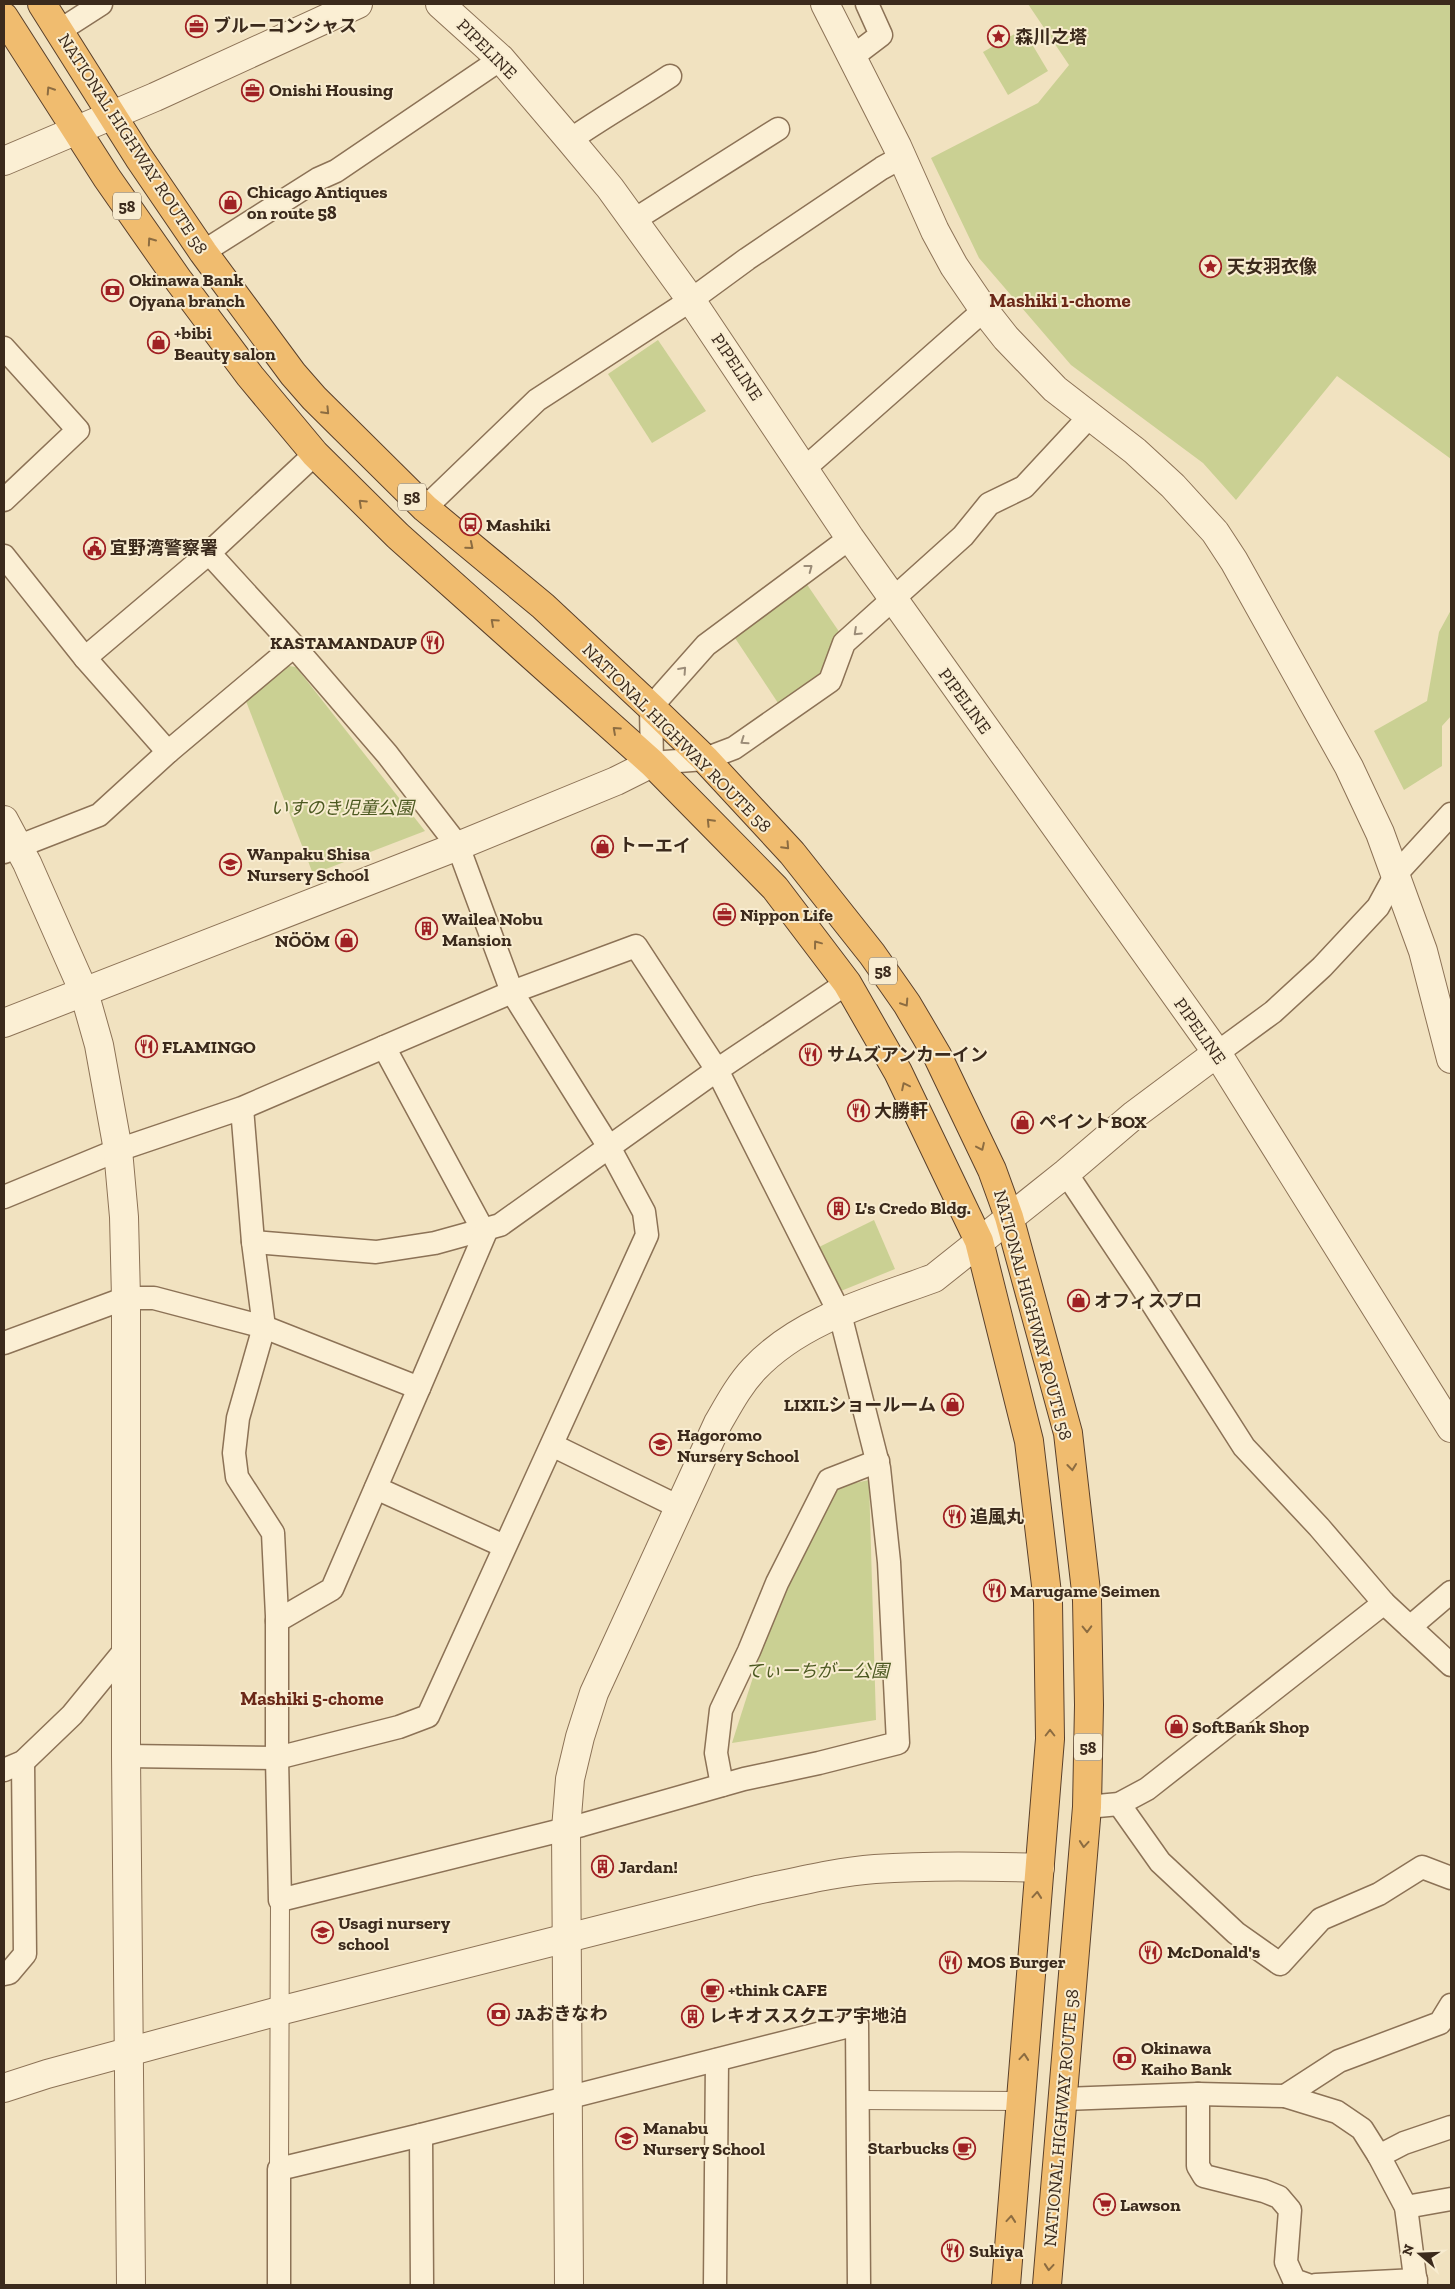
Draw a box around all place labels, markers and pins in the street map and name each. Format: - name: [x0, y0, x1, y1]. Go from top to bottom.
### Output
- office icon: ブルーコンシャス: [185, 14, 209, 38]
- place label: ブルーコンシャス: [213, 15, 357, 37]
- place icon: 森川之塔: [987, 25, 1011, 49]
- place label: 森川之塔: [1015, 26, 1087, 48]
- office icon: Onishi Housing: [241, 78, 265, 102]
- place label: Onishi Housing: [269, 79, 393, 101]
- place label: Chicago Antiques on route 58: [247, 181, 388, 224]
- shop icon: Chicago Antiques on route 58: [219, 190, 243, 214]
- place icon: 天女羽衣像: [1199, 255, 1223, 279]
- place label: 天女羽衣像: [1227, 256, 1317, 278]
- place label: Okinawa Bank Ojyana branch: [129, 269, 245, 312]
- bank icon: Okinawa Bank Ojyana branch: [101, 278, 125, 302]
- place label: +bibi Beauty salon: [174, 322, 276, 365]
- shop icon: +bibi Beauty salon: [146, 331, 170, 355]
- bus stop icon: Mashiki: [458, 513, 482, 537]
- place label: Mashiki: [486, 514, 551, 536]
- public building icon: 宜野湾警察署: [82, 536, 106, 560]
- place label: 宜野湾警察署: [110, 537, 218, 559]
- restaurant icon: KASTAMANDAUP: [421, 631, 445, 655]
- place label: KASTAMANDAUP: [270, 632, 417, 654]
- shop icon: トーエイ: [591, 834, 615, 858]
- place label: トーエイ: [619, 835, 691, 857]
- place label: Wanpaku Shisa Nursery School: [247, 843, 370, 886]
- school or university icon: Wanpaku Shisa Nursery School: [219, 852, 243, 876]
- office icon: Nippon Life: [712, 903, 736, 927]
- place label: Nippon Life: [740, 904, 833, 926]
- place label: Wailea Nobu Mansion: [442, 908, 543, 951]
- building icon: Wailea Nobu Mansion: [414, 917, 438, 941]
- shop icon: NÖÖM: [334, 929, 358, 953]
- place label: NÖÖM: [275, 930, 330, 952]
- restaurant icon: FLAMINGO: [134, 1035, 158, 1059]
- place label: FLAMINGO: [162, 1036, 256, 1058]
- restaurant icon: サムズアンカーイン: [799, 1043, 823, 1067]
- place label: サムズアンカーイン: [827, 1044, 988, 1066]
- restaurant icon: 大勝軒: [846, 1099, 870, 1123]
- place label: 大勝軒: [874, 1100, 928, 1122]
- shop icon: ペイントBOX: [1011, 1110, 1035, 1134]
- place label: ペイントBOX: [1039, 1111, 1146, 1133]
- building icon: L's Credo Bldg.: [827, 1196, 851, 1220]
- place label: L's Credo Bldg.: [855, 1197, 971, 1219]
- shop icon: オフィスプロ: [1066, 1289, 1090, 1313]
- place label: オフィスプロ: [1094, 1290, 1202, 1312]
- shop icon: LIXILショールーム: [940, 1393, 964, 1417]
- place label: LIXILショールーム: [784, 1394, 936, 1416]
- place label: Hagoromo Nursery School: [677, 1424, 799, 1467]
- school or university icon: Hagoromo Nursery School: [649, 1433, 673, 1457]
- restaurant icon: 追風丸: [942, 1505, 966, 1529]
- place label: 追風丸: [970, 1506, 1024, 1528]
- restaurant icon: Marugame Seimen: [982, 1579, 1006, 1603]
- place label: Marugame Seimen: [1010, 1580, 1160, 1602]
- shop icon: SoftBank Shop: [1164, 1715, 1188, 1739]
- place label: SoftBank Shop: [1192, 1716, 1309, 1738]
- building icon: Jardan!: [590, 1855, 614, 1879]
- place label: Jardan!: [618, 1856, 678, 1878]
- place label: Usagi nursery school: [338, 1912, 451, 1955]
- school or university icon: Usagi nursery school: [310, 1921, 334, 1945]
- restaurant icon: McDonald's: [1139, 1940, 1163, 1964]
- place label: McDonald's: [1167, 1941, 1260, 1963]
- restaurant icon: MOS Burger: [939, 1950, 963, 1974]
- place label: MOS Burger: [967, 1951, 1066, 1973]
- cafe icon: +think CAFE: [700, 1978, 724, 2002]
- place label: +think CAFE: [728, 1979, 827, 2001]
- bank icon: JAおきなわ: [487, 2002, 511, 2026]
- place label: JAおきなわ: [515, 2003, 607, 2025]
- building icon: レキオススクエア宇地泊: [681, 2004, 705, 2028]
- place label: レキオススクエア宇地泊: [709, 2005, 907, 2027]
- place label: Okinawa Kaiho Bank: [1141, 2037, 1232, 2080]
- bank icon: Okinawa Kaiho Bank: [1113, 2046, 1137, 2070]
- place label: Manabu Nursery School: [643, 2117, 765, 2160]
- school or university icon: Manabu Nursery School: [615, 2126, 639, 2150]
- cafe icon: Starbucks: [953, 2136, 977, 2160]
- place label: Starbucks: [868, 2137, 949, 2159]
- supermarket icon: Lawson: [1092, 2193, 1116, 2217]
- place label: Lawson: [1120, 2194, 1181, 2216]
- restaurant icon: Sukiya: [941, 2239, 965, 2263]
- place label: Sukiya: [969, 2240, 1023, 2262]

